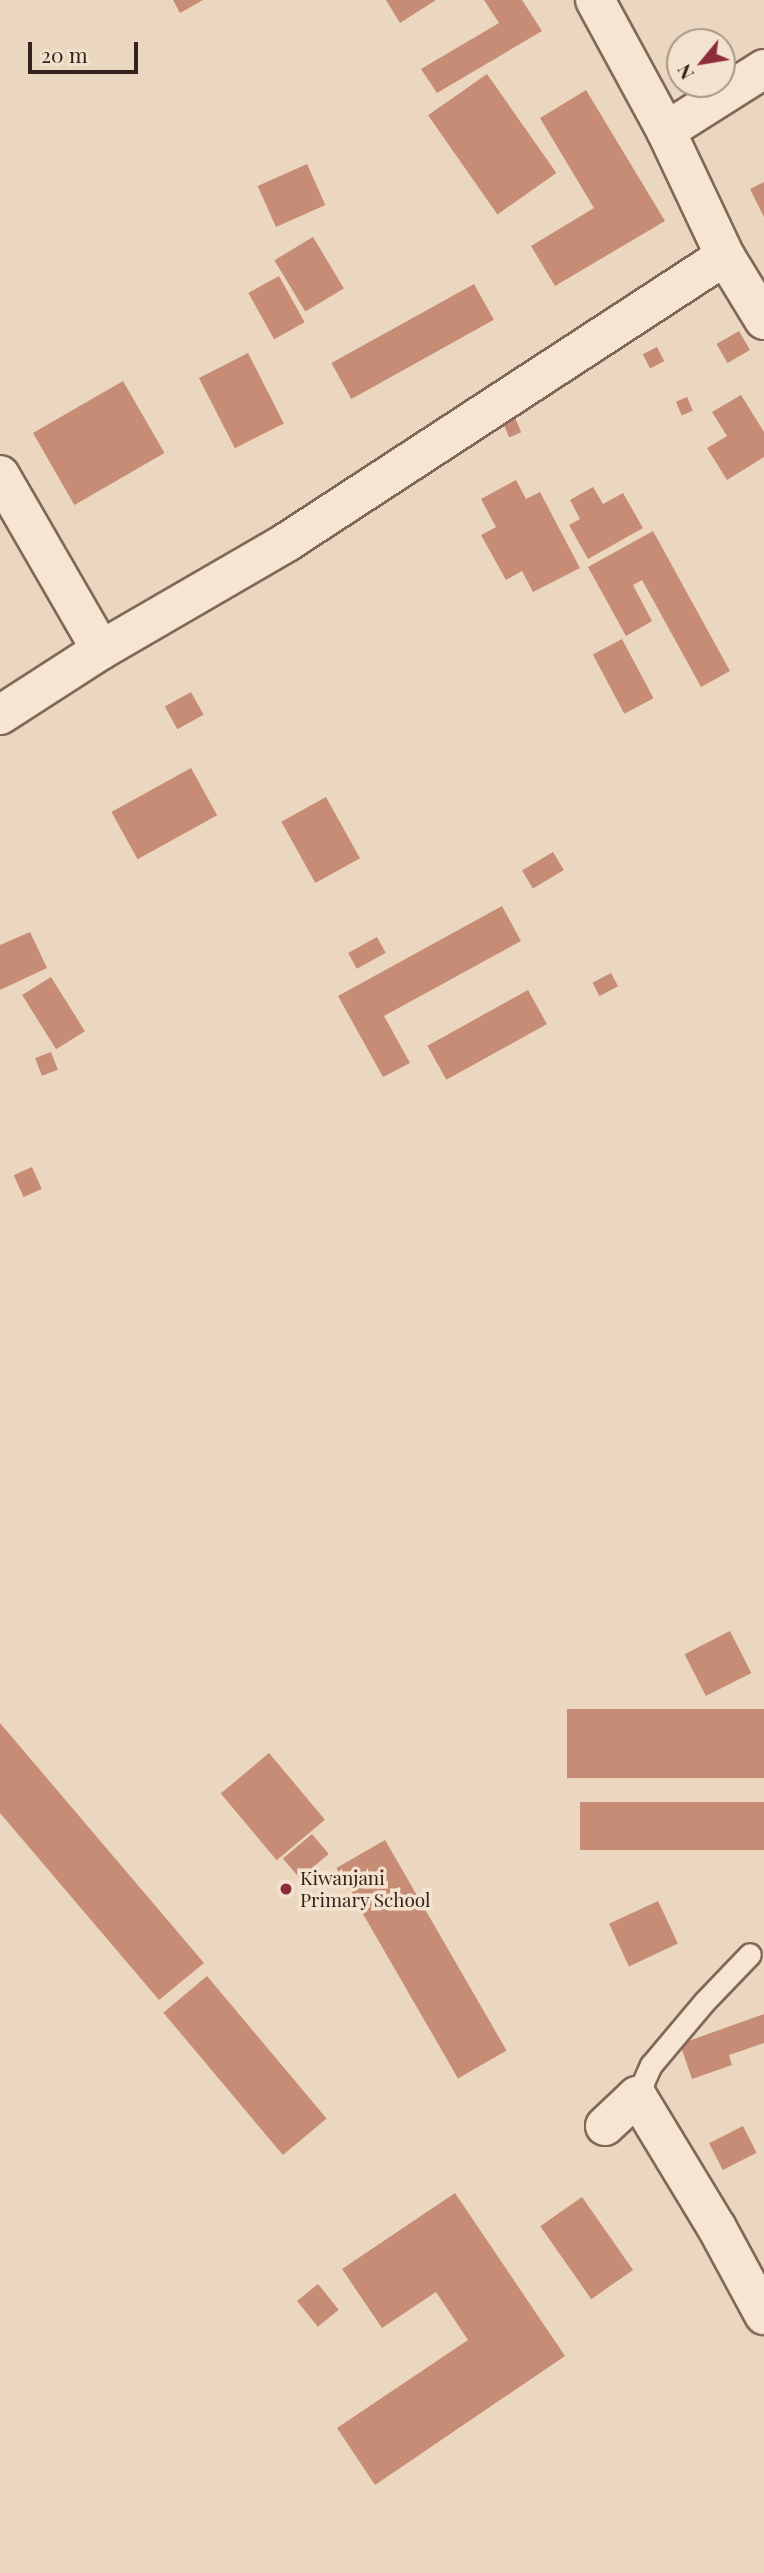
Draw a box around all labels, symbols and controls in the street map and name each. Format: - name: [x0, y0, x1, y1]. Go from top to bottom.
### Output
- scale bar: [32, 28, 142, 72]
- north arrow: [666, 28, 736, 98]
- text: 20 m: [41, 40, 88, 68]
- text: N: [670, 60, 699, 85]
- place label: Kiwanjani Primary School: [300, 1867, 431, 1911]
- marker: Kiwanjani Primary School: [278, 1881, 294, 1897]

